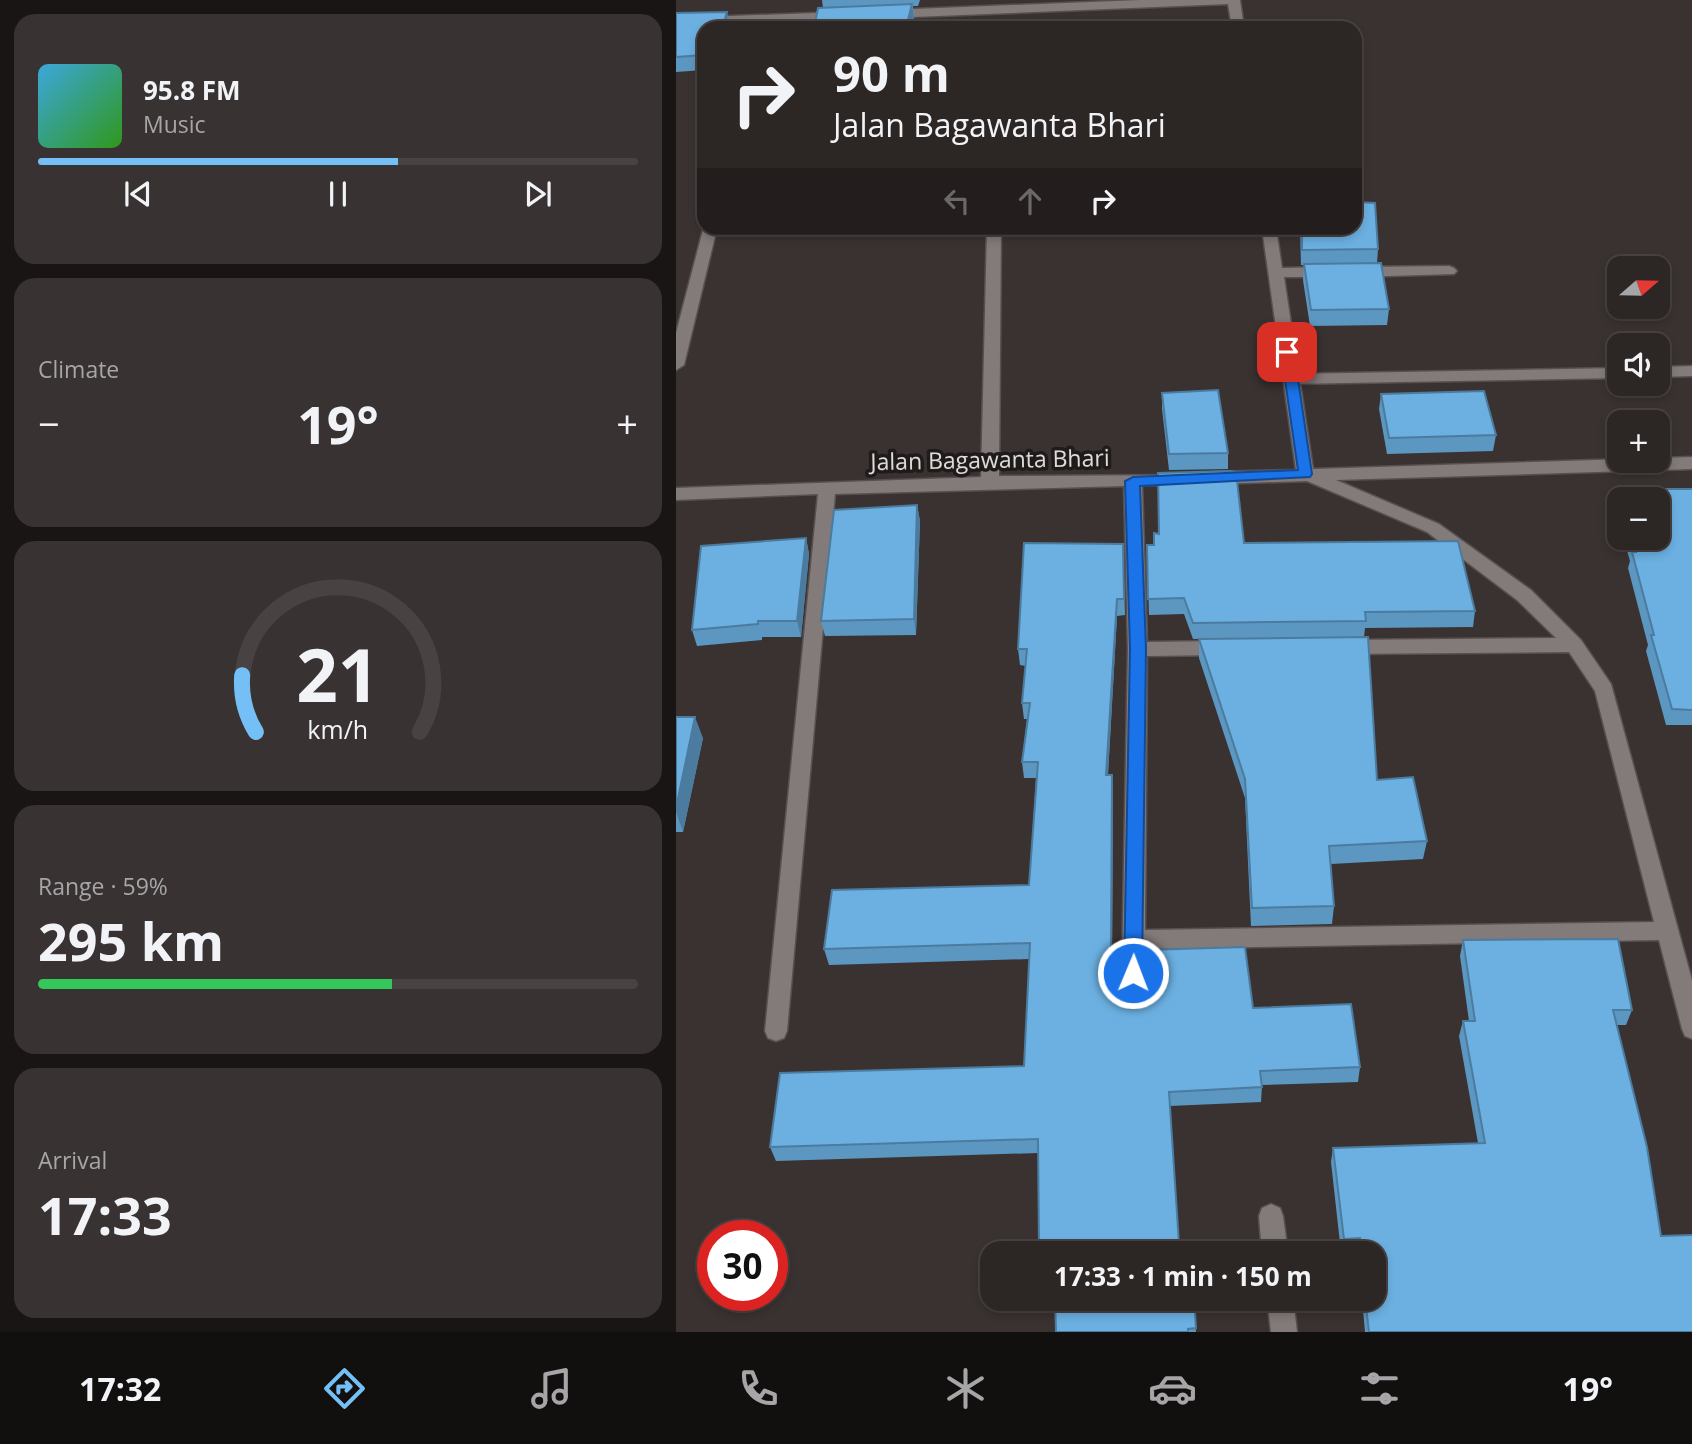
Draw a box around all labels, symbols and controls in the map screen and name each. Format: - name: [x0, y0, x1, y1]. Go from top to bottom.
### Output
- text: 90 m: [833, 40, 950, 106]
- icon: right: [718, 49, 809, 140]
- text: 95.8 FM: [143, 72, 241, 108]
- text: Jalan Bagawanta Bhari: [833, 103, 1166, 146]
- text: Music: [143, 108, 206, 140]
- icon: previous: [119, 175, 157, 213]
- icon: pause: [319, 175, 357, 213]
- icon: next: [519, 175, 557, 213]
- icon: left: [938, 182, 976, 220]
- icon: ahead: [1011, 182, 1049, 220]
- icon: right: [1084, 182, 1122, 220]
- north arrow: [1607, 256, 1670, 318]
- map controls: [1607, 256, 1670, 550]
- pin: [1257, 322, 1317, 382]
- icon: arrive: [1268, 333, 1306, 371]
- button: sound: [1607, 333, 1670, 396]
- text: Climate: [38, 353, 119, 385]
- text: 19°: [297, 388, 379, 459]
- text: −: [38, 397, 60, 449]
- text: +: [616, 397, 638, 449]
- button: +: [1607, 410, 1670, 473]
- street label: Jalan Bagawanta Bhari: [868, 441, 1110, 477]
- button: −: [1607, 487, 1670, 550]
- text: 21: [296, 624, 380, 723]
- text: km/h: [308, 712, 368, 746]
- text: Range · 59%: [38, 870, 168, 902]
- text: 295 km: [38, 905, 224, 976]
- position arrow: [1096, 936, 1170, 1010]
- text: Arrival: [38, 1144, 107, 1176]
- text: 17:33: [38, 1179, 172, 1250]
- speed limit sign: 30: [697, 1220, 788, 1311]
- text: 17:33 · 1 min · 150 m: [1054, 1258, 1312, 1294]
- icon: directions: [320, 1364, 369, 1413]
- icon: music: [527, 1364, 576, 1413]
- icon: phone: [734, 1364, 783, 1413]
- icon: climate: [941, 1364, 990, 1413]
- icon: car: [1148, 1364, 1197, 1413]
- icon: filters: [1355, 1364, 1404, 1413]
- text: 17:32: [79, 1367, 161, 1410]
- text: 19°: [1563, 1367, 1613, 1410]

